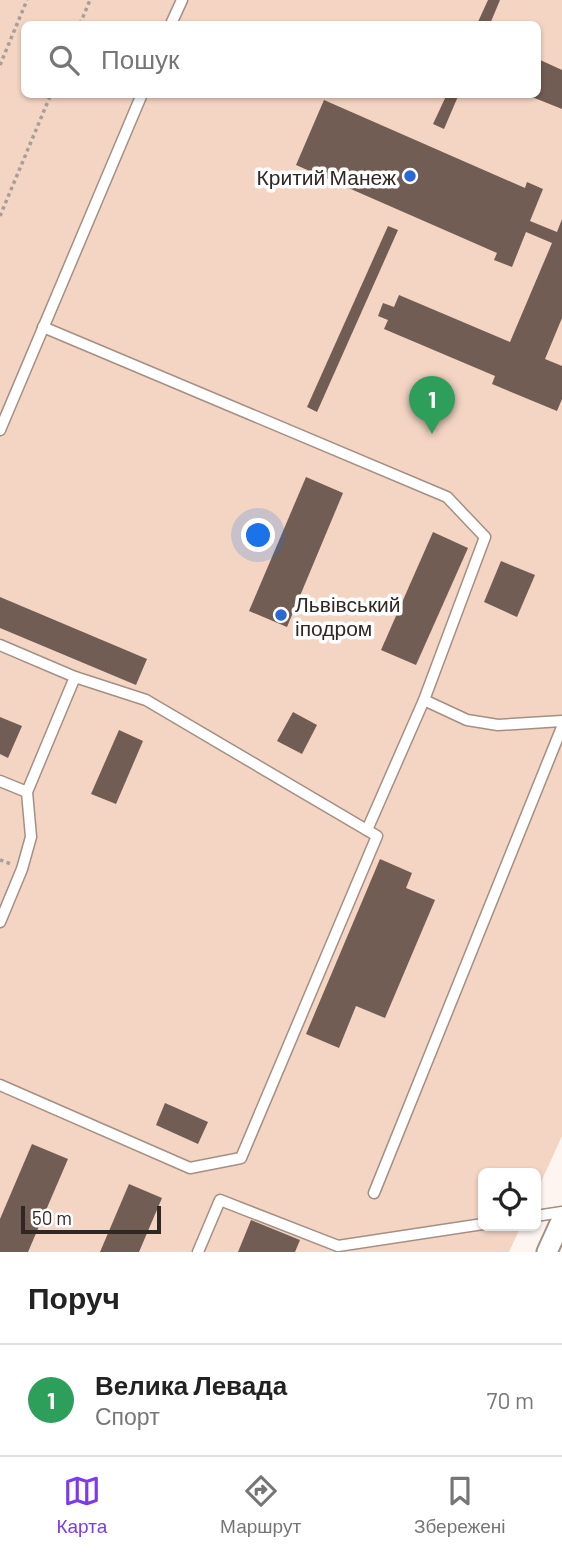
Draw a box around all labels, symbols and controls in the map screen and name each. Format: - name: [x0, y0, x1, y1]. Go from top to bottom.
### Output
- search box: [21, 21, 541, 98]
- icon: search: [45, 41, 83, 79]
- text: Пошук: [101, 43, 179, 74]
- place label: Критий Манеж: [257, 164, 396, 189]
- marker: Критий Манеж: [402, 168, 418, 184]
- pin: 1: [409, 376, 455, 434]
- your location: [241, 518, 275, 552]
- place label: Львівський іподром: [295, 591, 401, 640]
- marker: Львівський іподром: [273, 607, 289, 623]
- map controls: [478, 1168, 541, 1231]
- button: locate: [478, 1168, 541, 1231]
- scale bar: [21, 1203, 161, 1235]
- text: 50 m: [32, 1206, 72, 1229]
- text: Поруч: [28, 1279, 120, 1315]
- text: Велика Левада: [95, 1369, 287, 1400]
- text: 1: [47, 1386, 55, 1414]
- text: 70 m: [487, 1386, 534, 1414]
- text: Спорт: [95, 1402, 160, 1430]
- tab: Карта: [56, 1472, 107, 1538]
- tab: Маршрут: [220, 1472, 301, 1538]
- tab: Збережені: [414, 1472, 506, 1538]

